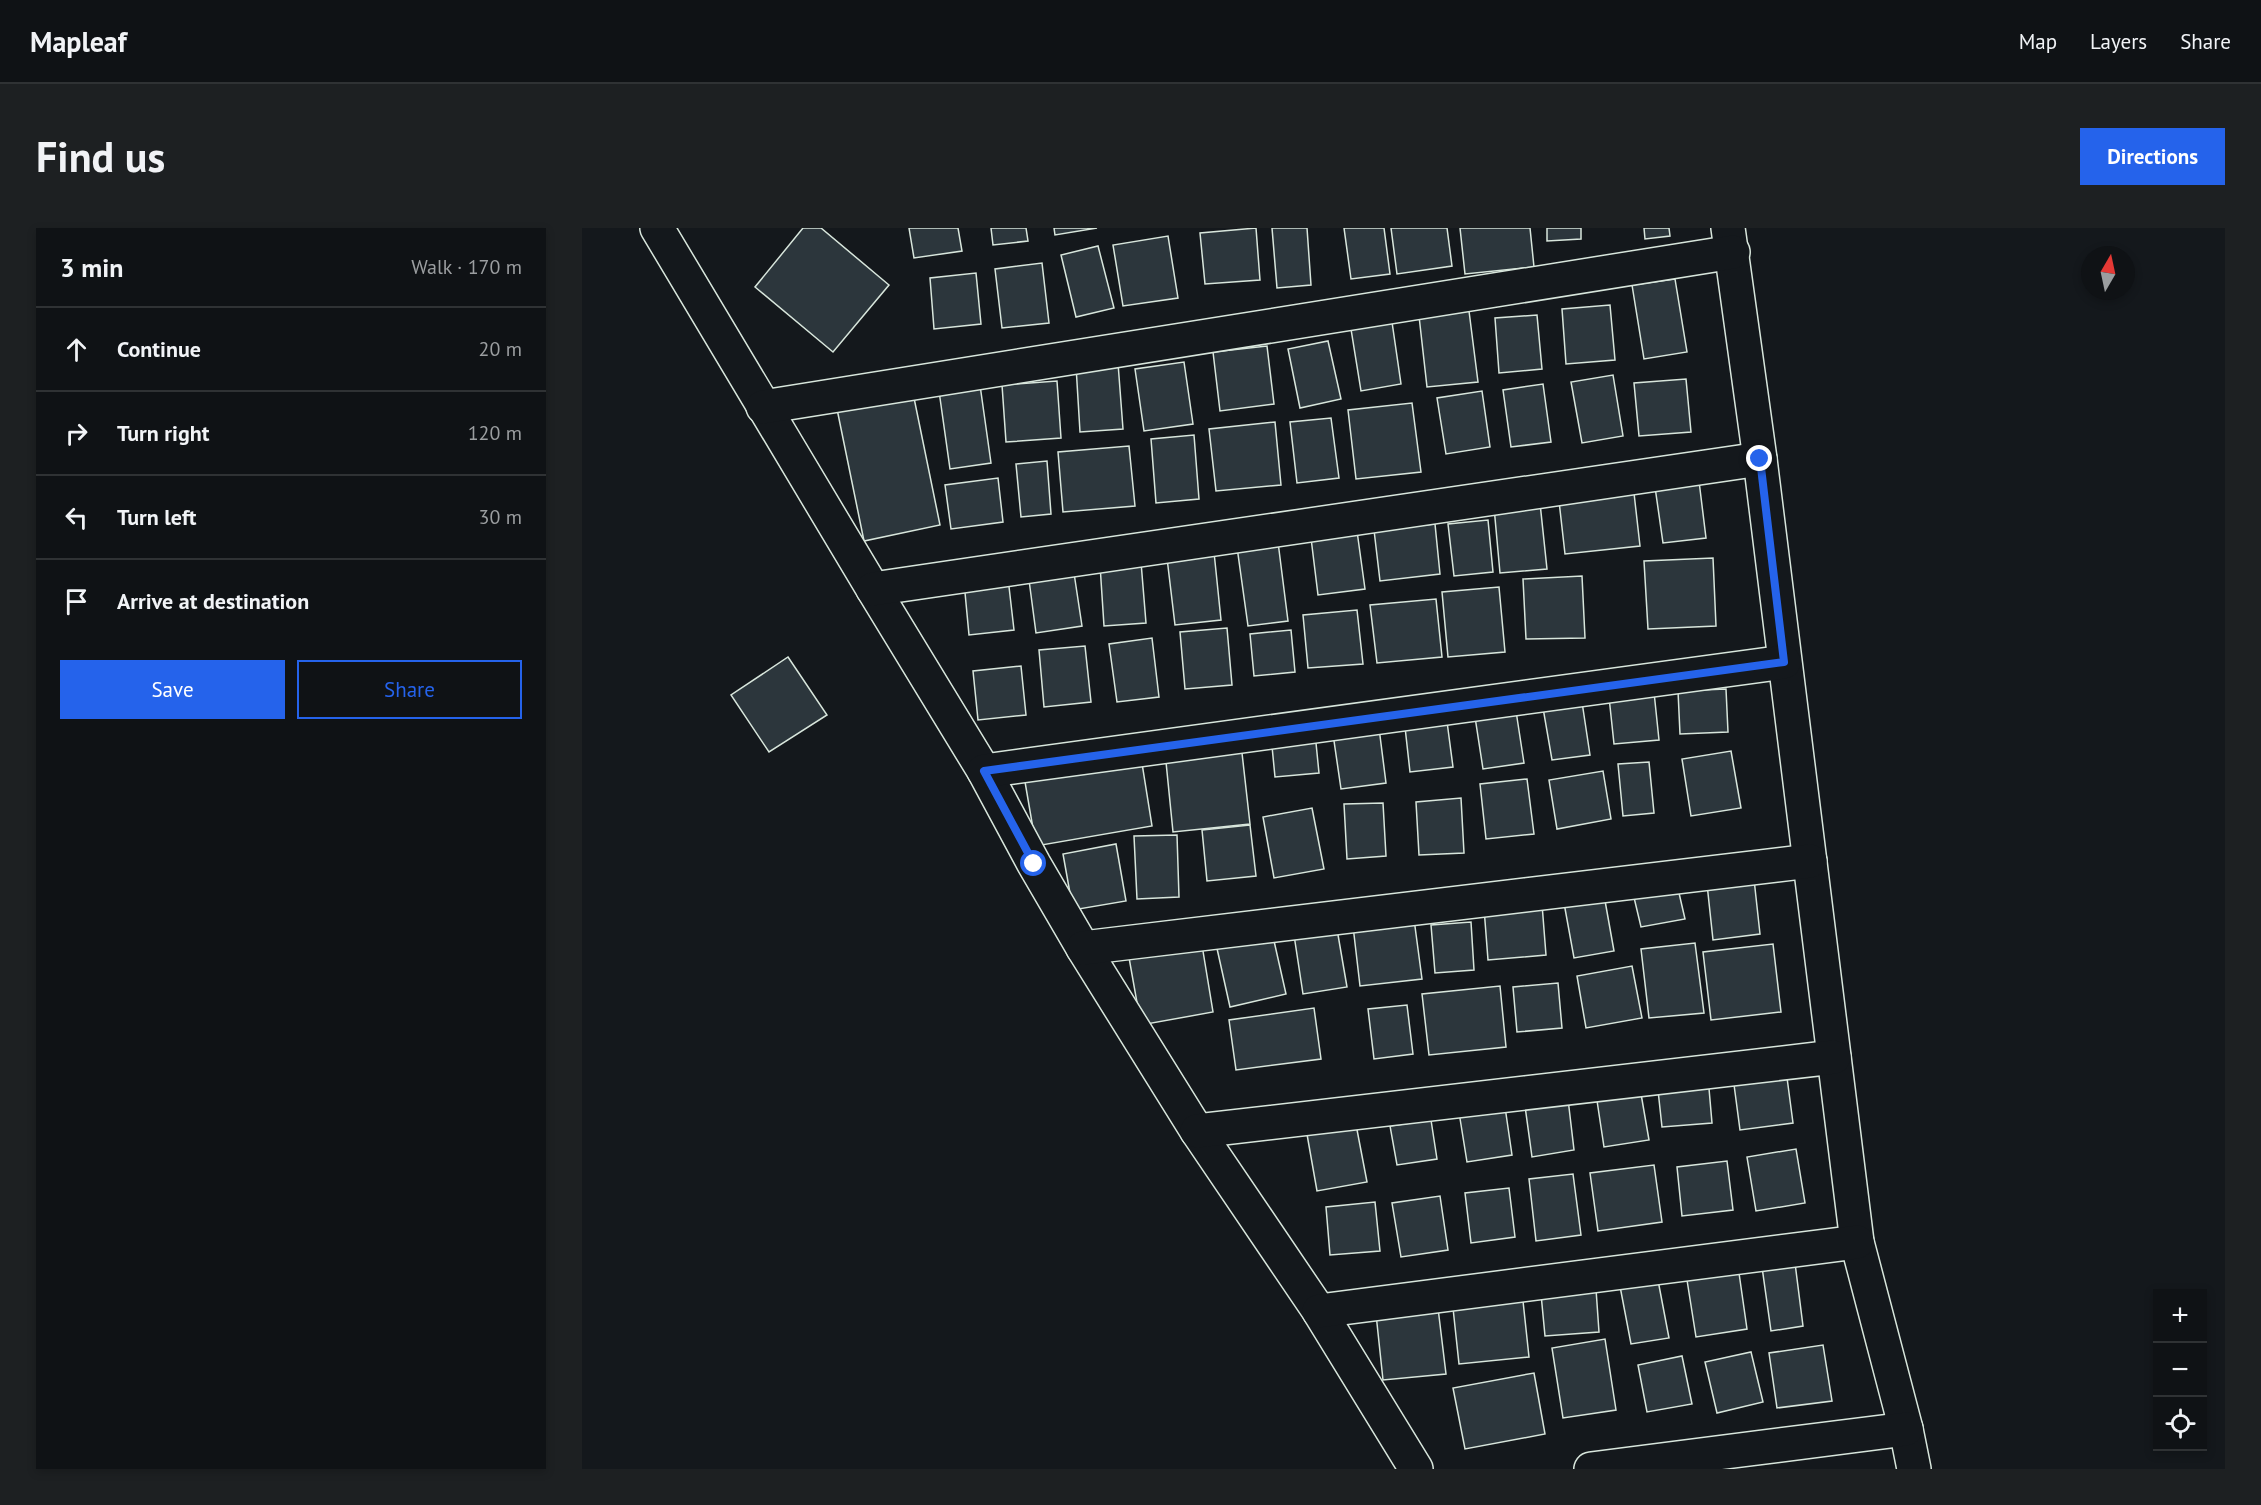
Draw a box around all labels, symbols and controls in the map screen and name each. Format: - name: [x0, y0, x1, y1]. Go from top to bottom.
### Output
- text: Mapleaf: [30, 23, 127, 60]
- text: Map: [2019, 28, 2057, 55]
- text: Layers: [2090, 28, 2147, 55]
- text: Share: [2180, 28, 2231, 55]
- button: Directions: [2080, 128, 2225, 185]
- text: Find us: [36, 129, 165, 184]
- north arrow: [2081, 246, 2135, 300]
- text: 3 min: [60, 251, 123, 284]
- text: Walk · 170 m: [411, 254, 522, 280]
- icon: ahead: [60, 333, 93, 366]
- text: Continue: [117, 335, 201, 363]
- text: 20 m: [479, 336, 522, 362]
- icon: right: [60, 417, 93, 450]
- text: Turn right: [117, 419, 209, 447]
- text: 120 m: [468, 420, 522, 446]
- route end: [1746, 445, 1772, 471]
- icon: left: [60, 501, 93, 534]
- text: Turn left: [117, 503, 197, 531]
- text: 30 m: [479, 504, 522, 530]
- icon: arrive: [60, 585, 93, 618]
- text: Arrive at destination: [117, 587, 309, 615]
- button: Save: [60, 660, 285, 719]
- button: Share: [297, 660, 522, 719]
- route start: [1020, 850, 1046, 876]
- map controls: [2153, 1289, 2207, 1451]
- button: +: [2153, 1289, 2207, 1343]
- button: −: [2153, 1343, 2207, 1397]
- button: locate: [2153, 1397, 2207, 1451]

